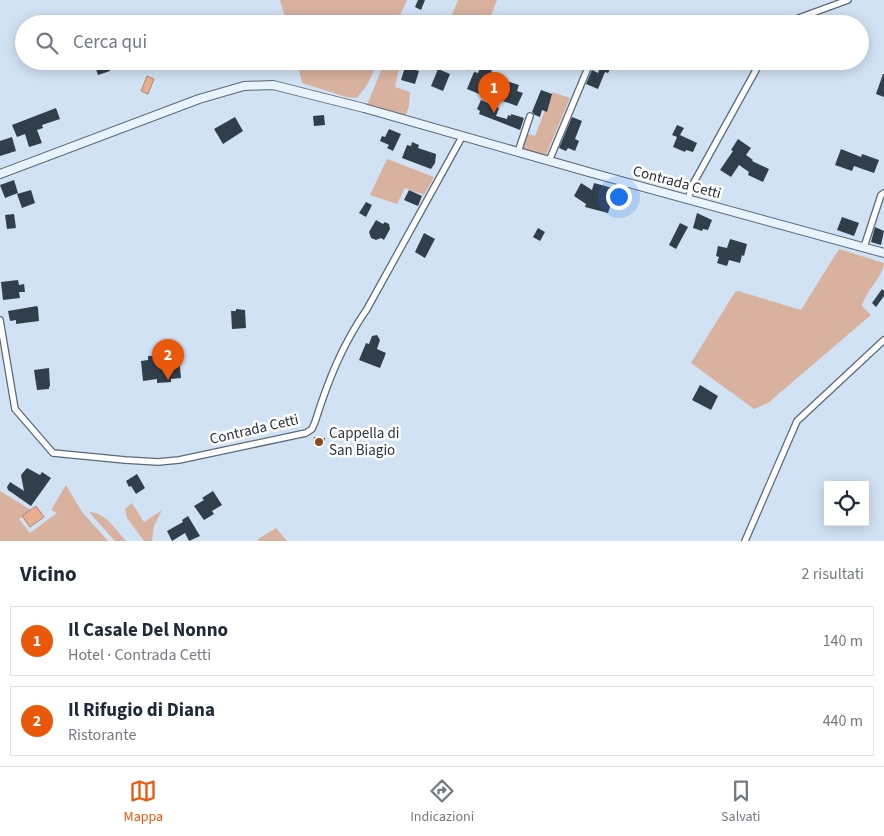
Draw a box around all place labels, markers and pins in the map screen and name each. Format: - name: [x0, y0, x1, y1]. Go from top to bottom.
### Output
- pin: 1: [478, 72, 510, 113]
- pin: 2: [152, 339, 184, 380]
- place label: Cappella di San Biagio: [329, 423, 399, 461]
- marker: Cappella di San Biagio: [313, 436, 325, 448]

